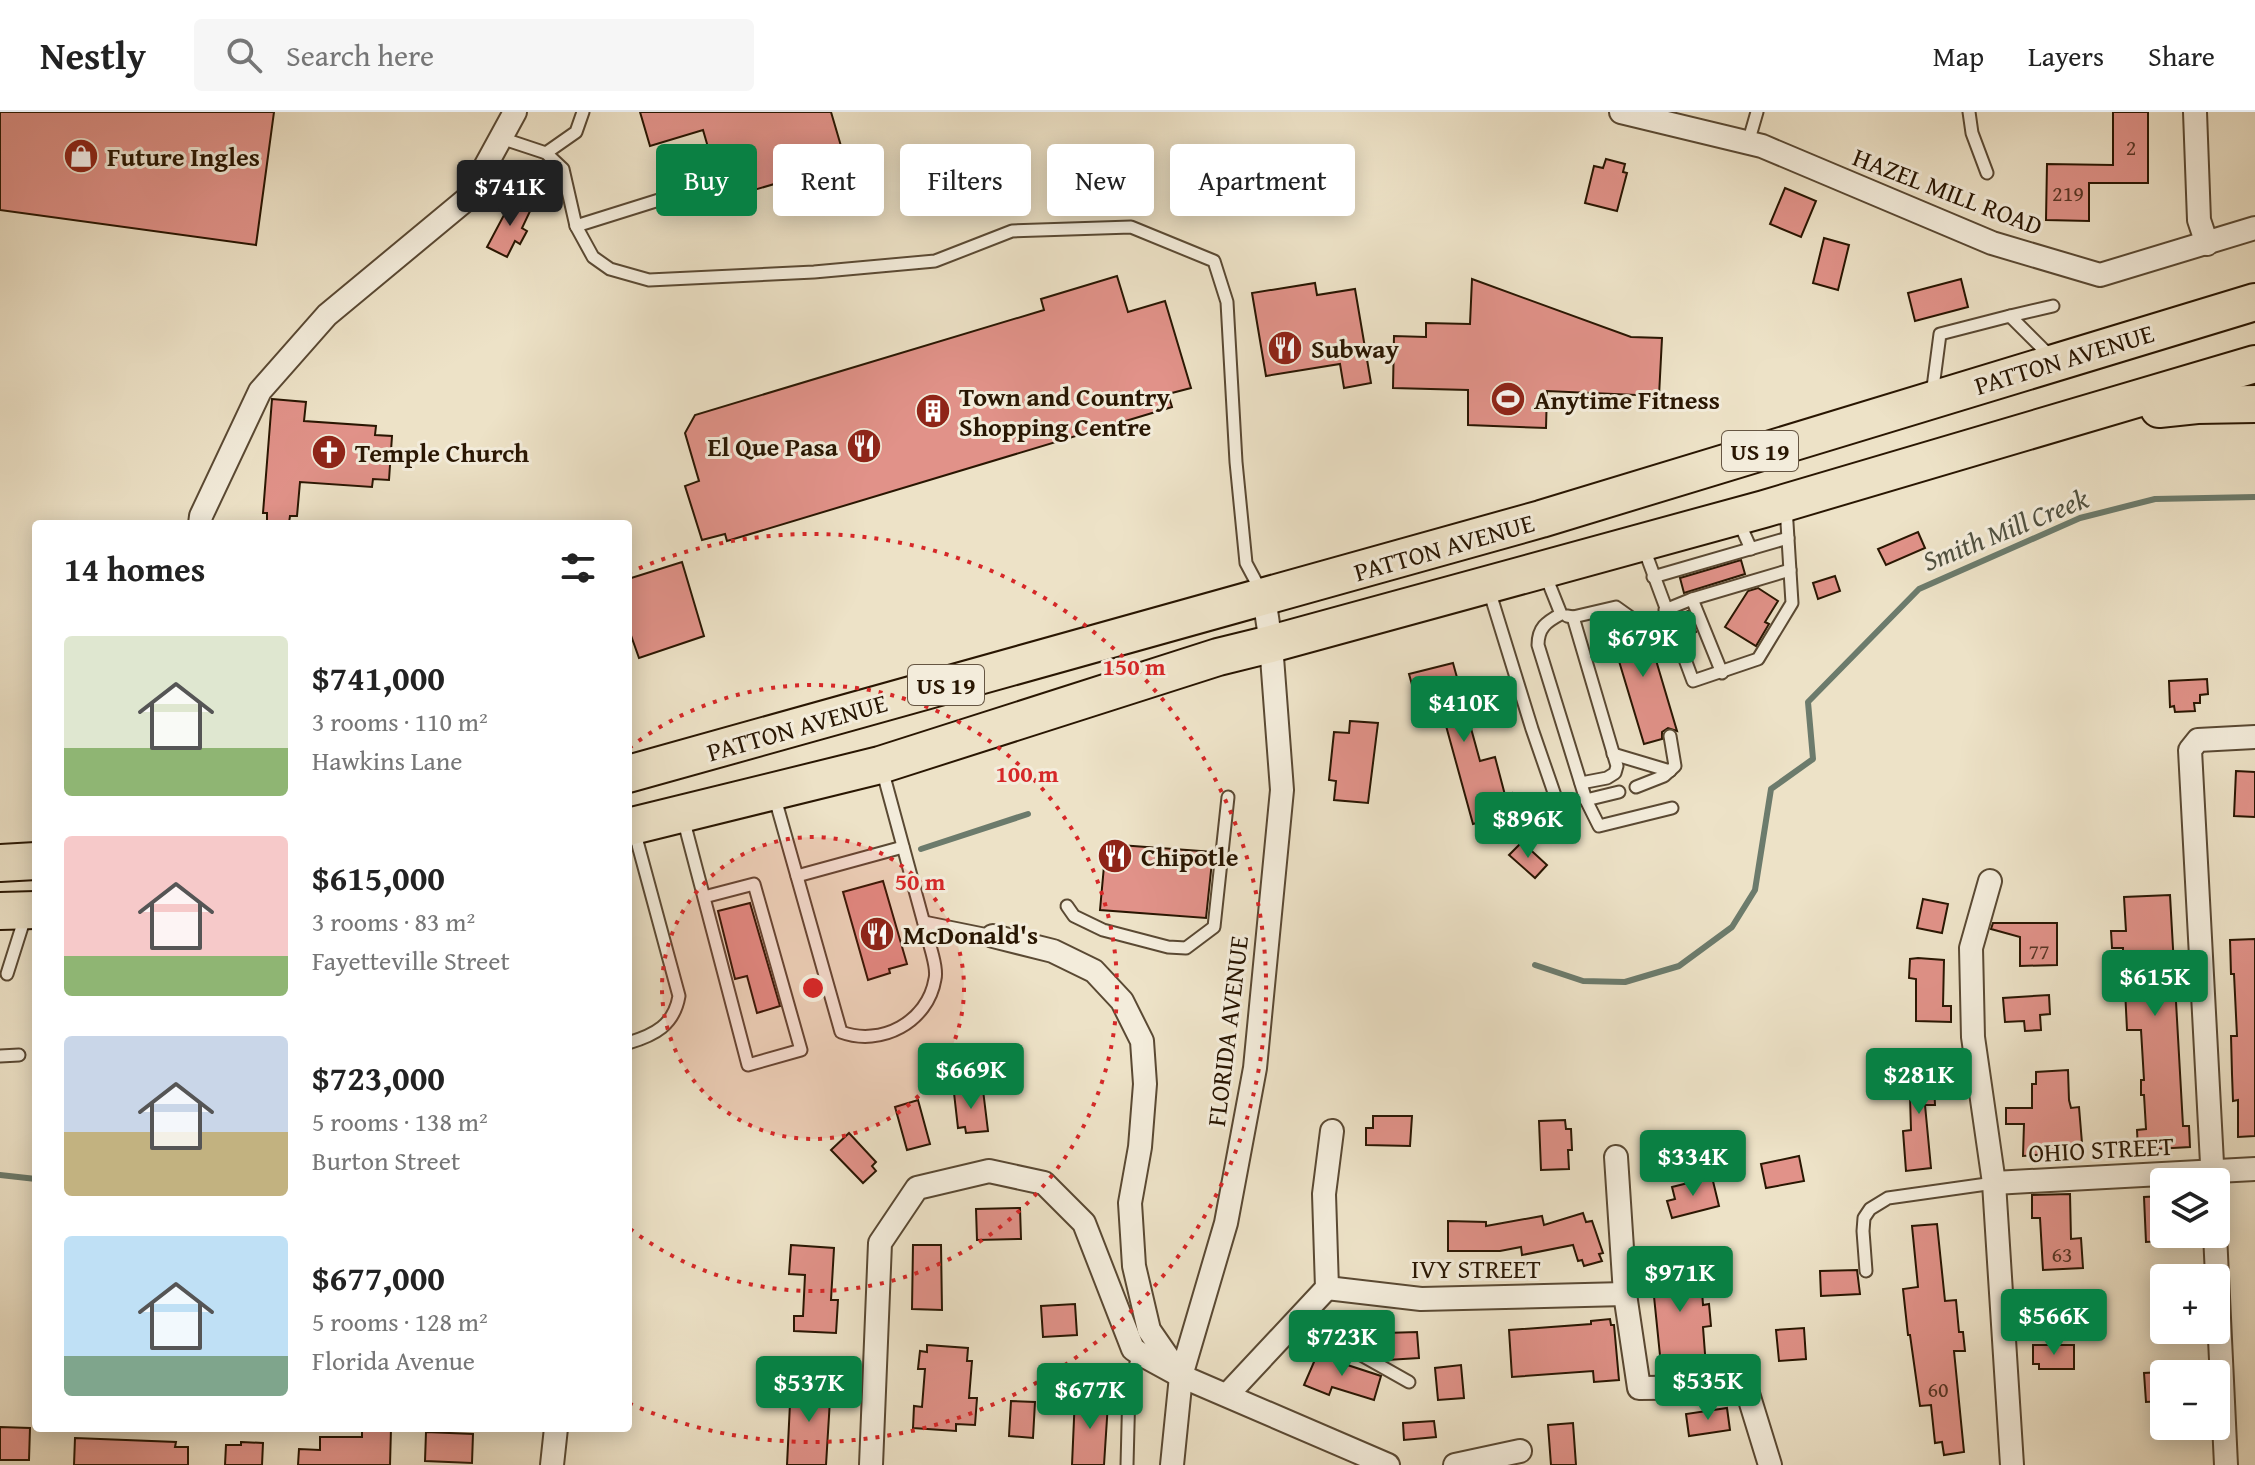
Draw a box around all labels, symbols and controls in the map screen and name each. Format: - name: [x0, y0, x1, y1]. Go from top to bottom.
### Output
- search box: [194, 19, 754, 91]
- text: Nestly: [40, 27, 146, 83]
- icon: search: [222, 33, 266, 77]
- text: Search here: [286, 33, 434, 77]
- text: Map: [1933, 35, 1984, 76]
- text: Layers: [2028, 35, 2104, 76]
- text: Share: [2148, 35, 2215, 76]
- house number: 2: [2126, 131, 2136, 163]
- shop icon: Future Ingles: [62, 137, 100, 175]
- place label: Future Ingles: [107, 137, 260, 176]
- street label: HAZEL MILL ROAD: [1848, 137, 2048, 245]
- chip: Buy: [656, 144, 757, 216]
- chip: Rent: [773, 144, 884, 216]
- chip: Filters: [900, 144, 1031, 216]
- chip: New: [1047, 144, 1154, 216]
- chip: Apartment: [1170, 144, 1355, 216]
- pin: $741K: [454, 160, 566, 228]
- text: $741K: [475, 166, 545, 205]
- house number: 219: [2052, 177, 2084, 209]
- street label: PATTON AVENUE: [1969, 313, 2159, 405]
- restaurant icon: Subway: [1266, 329, 1304, 367]
- place label: Subway: [1311, 329, 1399, 368]
- place label: Town and Country Shopping Centre: [959, 377, 1171, 446]
- sports icon: Anytime Fitness: [1489, 380, 1527, 418]
- place label: Anytime Fitness: [1534, 380, 1720, 419]
- building icon: Town and Country Shopping Centre: [914, 392, 952, 430]
- place label: El Que Pasa: [708, 427, 839, 466]
- restaurant icon: El Que Pasa: [845, 427, 883, 465]
- road number: US 19: [1722, 431, 1798, 471]
- church icon: Temple Church: [310, 433, 348, 471]
- place label: Temple Church: [355, 433, 530, 472]
- water label: Smith Mill Creek: [1916, 477, 2094, 581]
- street label: PATTON AVENUE: [1349, 503, 1539, 591]
- text: 14 homes: [64, 544, 205, 593]
- icon: filters: [556, 546, 600, 590]
- pin: $679K: [1587, 611, 1699, 679]
- text: $679K: [1608, 617, 1678, 656]
- text: 150 m: [1102, 649, 1166, 684]
- text: $741,000: [312, 653, 445, 702]
- road number: US 19: [908, 665, 984, 705]
- icon: home: [128, 668, 224, 764]
- pin: $410K: [1408, 676, 1520, 744]
- text: $410K: [1429, 682, 1499, 721]
- street label: PATTON AVENUE: [702, 683, 892, 771]
- text: 3 rooms · 110 m²: [312, 702, 488, 741]
- text: Hawkins Lane: [312, 741, 463, 780]
- text: 100 m: [995, 756, 1059, 791]
- pin: $896K: [1472, 792, 1584, 860]
- text: $896K: [1493, 798, 1563, 837]
- restaurant icon: Chipotle: [1096, 837, 1134, 875]
- place label: Chipotle: [1141, 837, 1239, 876]
- text: $615,000: [312, 853, 445, 902]
- text: 50 m: [895, 864, 946, 899]
- icon: home: [128, 868, 224, 964]
- text: 3 rooms · 83 m²: [312, 902, 475, 941]
- restaurant icon: McDonald's: [858, 915, 896, 953]
- place label: McDonald's: [903, 915, 1038, 954]
- street label: FLORIDA AVENUE: [1196, 933, 1258, 1129]
- house number: 77: [2028, 935, 2050, 967]
- text: Fayetteville Street: [312, 941, 510, 980]
- pin: $615K: [2099, 950, 2211, 1018]
- text: $615K: [2120, 956, 2190, 995]
- centre of rings: [799, 974, 827, 1002]
- pin: $669K: [915, 1043, 1027, 1111]
- pin: $281K: [1863, 1048, 1975, 1116]
- text: $669K: [936, 1049, 1006, 1088]
- text: $723,000: [312, 1053, 445, 1102]
- text: $281K: [1884, 1054, 1954, 1093]
- icon: home: [128, 1068, 224, 1164]
- text: 5 rooms · 138 m²: [312, 1102, 488, 1141]
- street label: OHIO STREET: [2027, 1126, 2175, 1172]
- pin: $334K: [1637, 1130, 1749, 1198]
- text: $334K: [1658, 1136, 1728, 1175]
- text: Burton Street: [312, 1141, 460, 1180]
- map controls: [2150, 1168, 2230, 1440]
- button: layers: [2150, 1168, 2230, 1248]
- house number: 63: [2051, 1238, 2073, 1270]
- pin: $971K: [1624, 1246, 1736, 1314]
- street label: IVY STREET: [1411, 1249, 1541, 1288]
- text: $971K: [1645, 1252, 1715, 1291]
- text: $677,000: [312, 1253, 445, 1302]
- button: +: [2150, 1264, 2230, 1344]
- icon: home: [128, 1268, 224, 1364]
- pin: $566K: [1998, 1289, 2110, 1357]
- text: $566K: [2019, 1295, 2089, 1334]
- text: 5 rooms · 128 m²: [312, 1302, 488, 1341]
- pin: $723K: [1286, 1310, 1398, 1378]
- text: $723K: [1307, 1316, 1377, 1355]
- text: Florida Avenue: [312, 1341, 475, 1380]
- pin: $535K: [1652, 1354, 1764, 1422]
- pin: $537K: [753, 1356, 865, 1424]
- text: $535K: [1673, 1360, 1743, 1399]
- button: −: [2150, 1360, 2230, 1440]
- text: $537K: [774, 1362, 844, 1401]
- pin: $677K: [1034, 1363, 1146, 1431]
- text: $677K: [1055, 1369, 1125, 1408]
- house number: 60: [1927, 1373, 1949, 1405]

